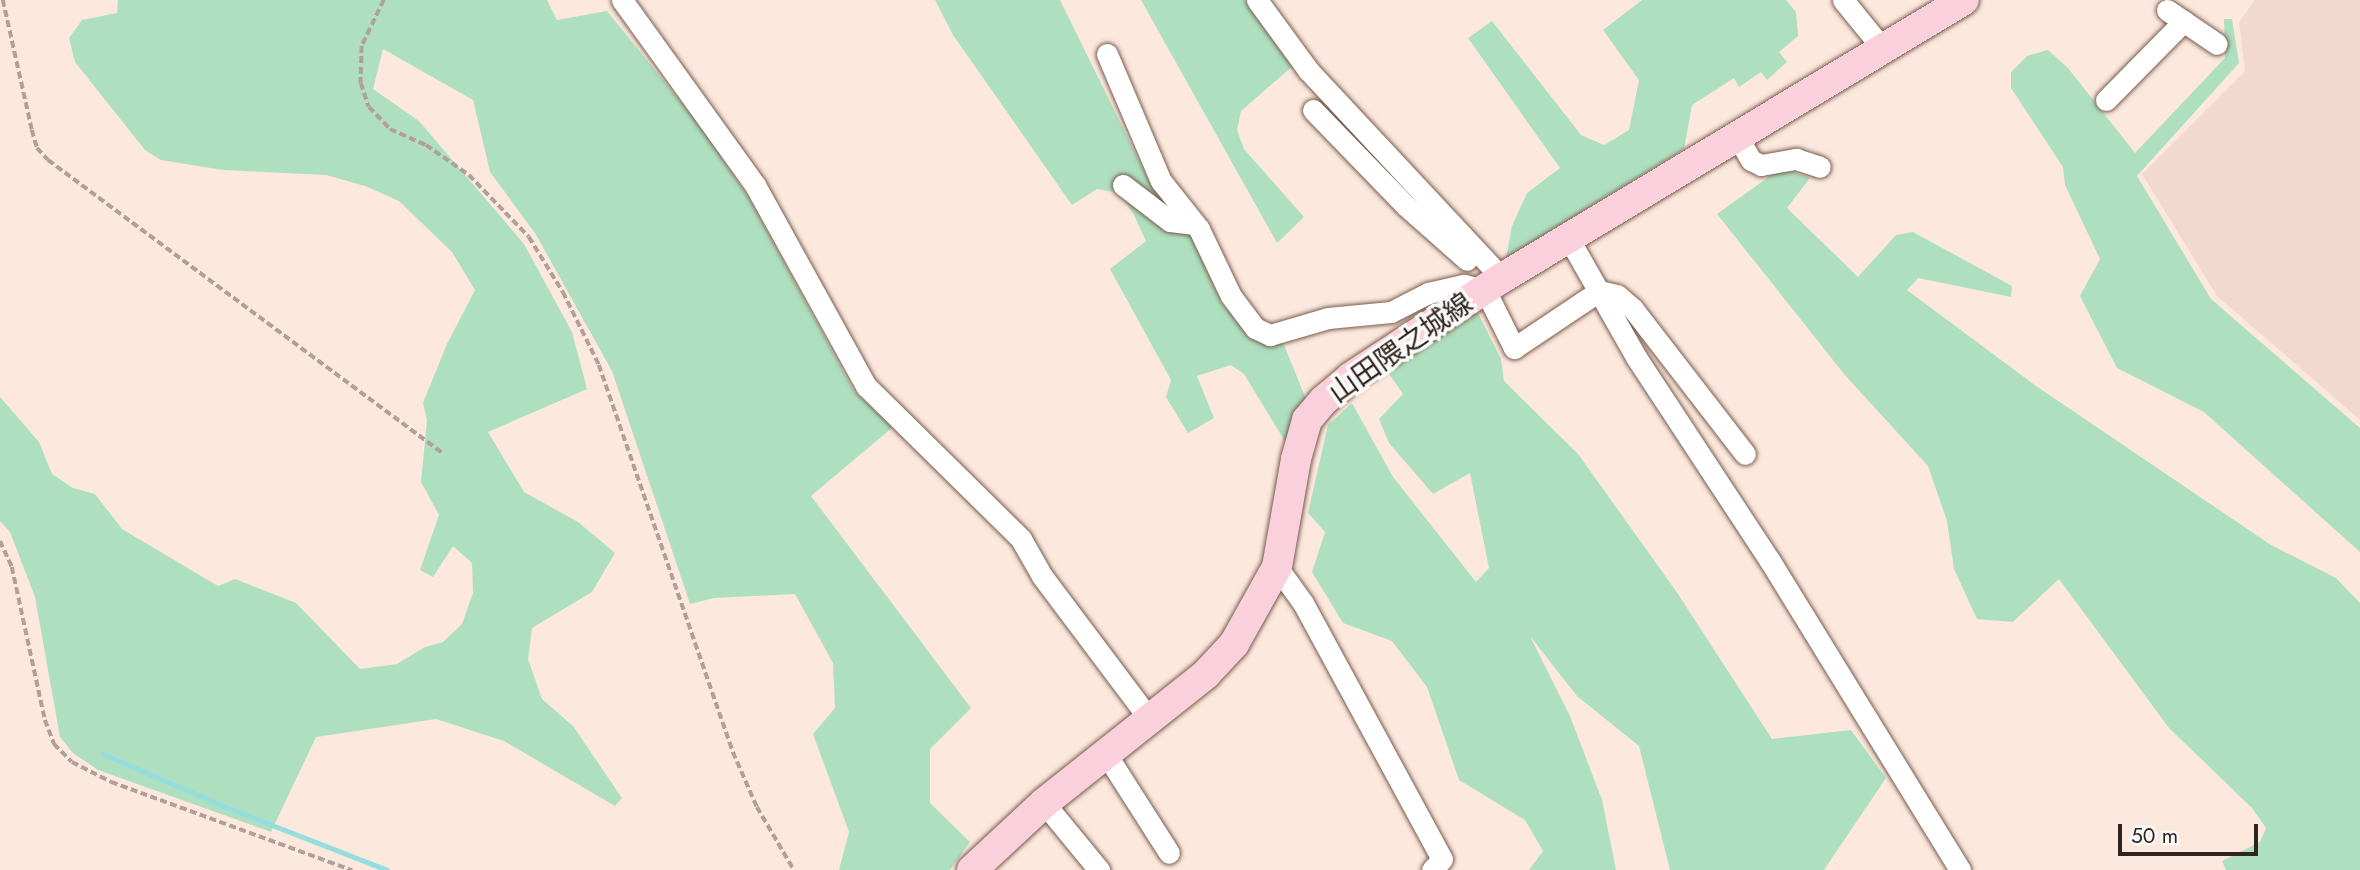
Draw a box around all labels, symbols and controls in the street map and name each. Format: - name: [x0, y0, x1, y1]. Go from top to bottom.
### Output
- street label: 山田隈之城線: [1323, 286, 1479, 410]
- scale bar: [2122, 810, 2262, 854]
- text: 50 m: [2131, 821, 2178, 851]

